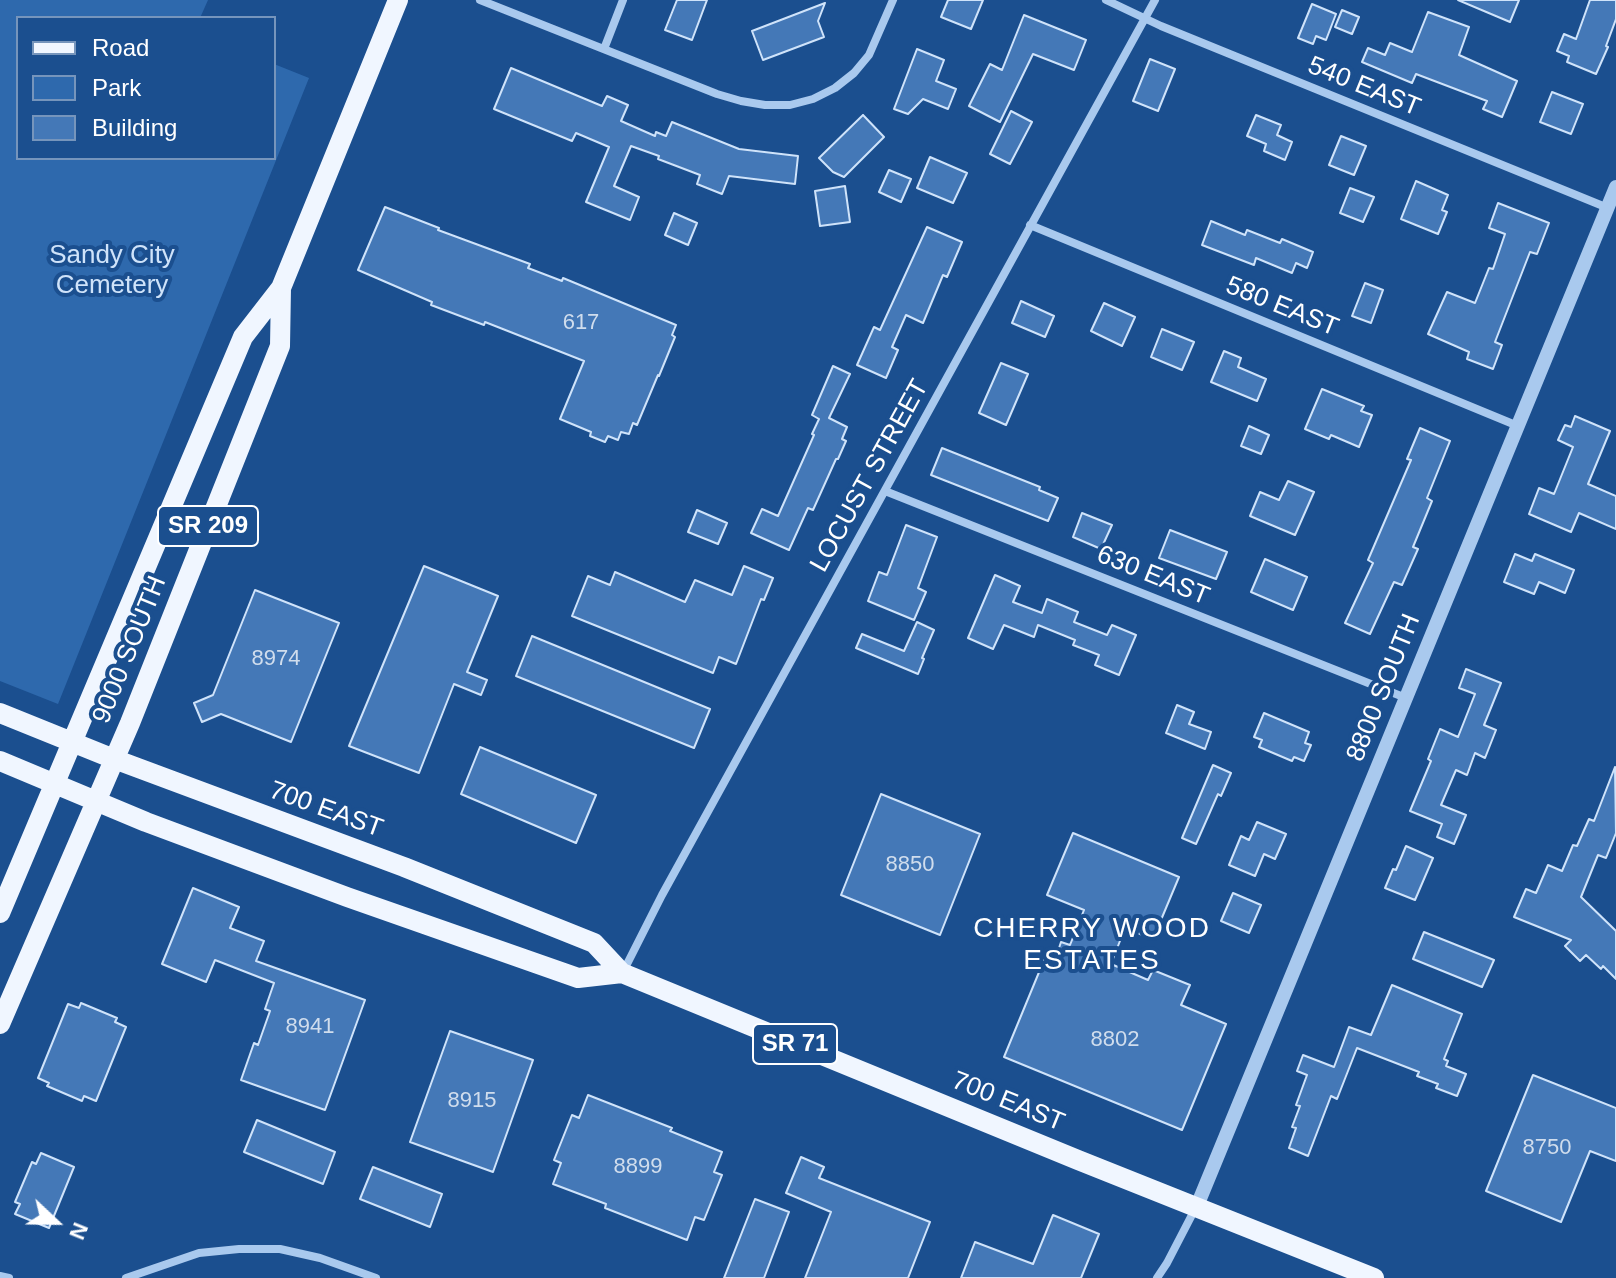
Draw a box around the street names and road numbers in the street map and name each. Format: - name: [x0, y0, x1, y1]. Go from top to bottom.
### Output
- street label: 540 EAST: [1303, 50, 1425, 124]
- street label: 580 EAST: [1221, 270, 1343, 344]
- street label: LOCUST STREET: [804, 374, 936, 578]
- road number: SR 209: [158, 506, 258, 546]
- street label: 630 EAST: [1092, 539, 1214, 613]
- street label: 9000 SOUTH: [86, 572, 174, 728]
- street label: 8800 SOUTH: [1340, 610, 1428, 766]
- street label: 700 EAST: [265, 775, 387, 845]
- road number: SR 71: [753, 1024, 837, 1064]
- street label: 700 EAST: [947, 1065, 1069, 1139]

